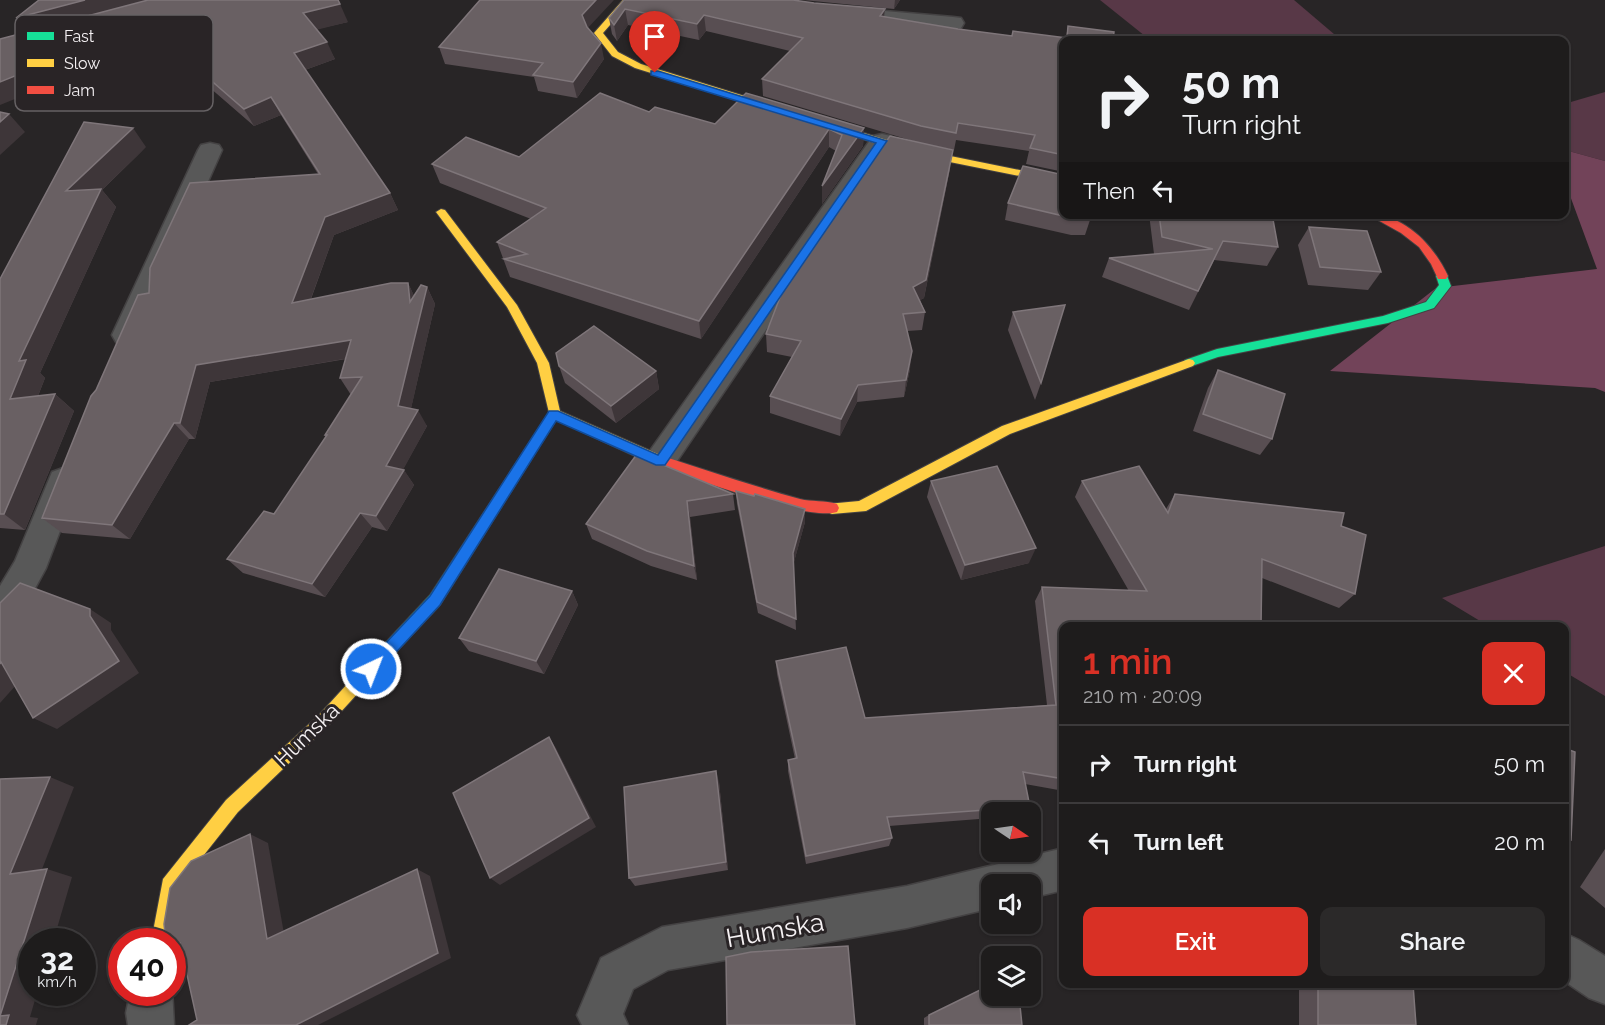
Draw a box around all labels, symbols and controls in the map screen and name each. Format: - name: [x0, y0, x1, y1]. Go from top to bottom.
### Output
- pin: [629, 11, 680, 73]
- legend: [15, 15, 213, 111]
- icon: arrive: [638, 20, 671, 53]
- text: Fast: [64, 27, 95, 46]
- text: Slow: [64, 54, 100, 73]
- text: 50 m: [1182, 59, 1280, 108]
- icon: right: [1083, 60, 1161, 138]
- text: Jam: [64, 81, 95, 100]
- text: Turn right: [1182, 109, 1301, 140]
- icon: left: [1147, 174, 1180, 207]
- text: Then: [1083, 178, 1135, 204]
- position arrow: [339, 637, 403, 701]
- text: 1 min: [1083, 640, 1172, 682]
- button: close: [1482, 642, 1545, 705]
- text: 210 m · 20:09: [1083, 684, 1202, 708]
- street label: Humska: [269, 698, 344, 771]
- icon: right: [1083, 748, 1116, 781]
- text: Turn right: [1134, 751, 1237, 777]
- text: 50 m: [1494, 751, 1545, 777]
- north arrow: [981, 802, 1041, 862]
- map controls: [981, 802, 1041, 1006]
- icon: left: [1083, 826, 1116, 859]
- text: Turn left: [1134, 829, 1224, 855]
- text: 20 m: [1494, 829, 1545, 855]
- button: sound: [981, 874, 1041, 934]
- street label: Humska: [724, 907, 826, 953]
- button: Exit: [1083, 907, 1308, 976]
- button: Share: [1320, 907, 1545, 976]
- speed limit sign: 40: [108, 928, 186, 1006]
- text: 32: [40, 942, 74, 977]
- button: layers: [981, 946, 1041, 1006]
- text: km/h: [37, 973, 77, 991]

